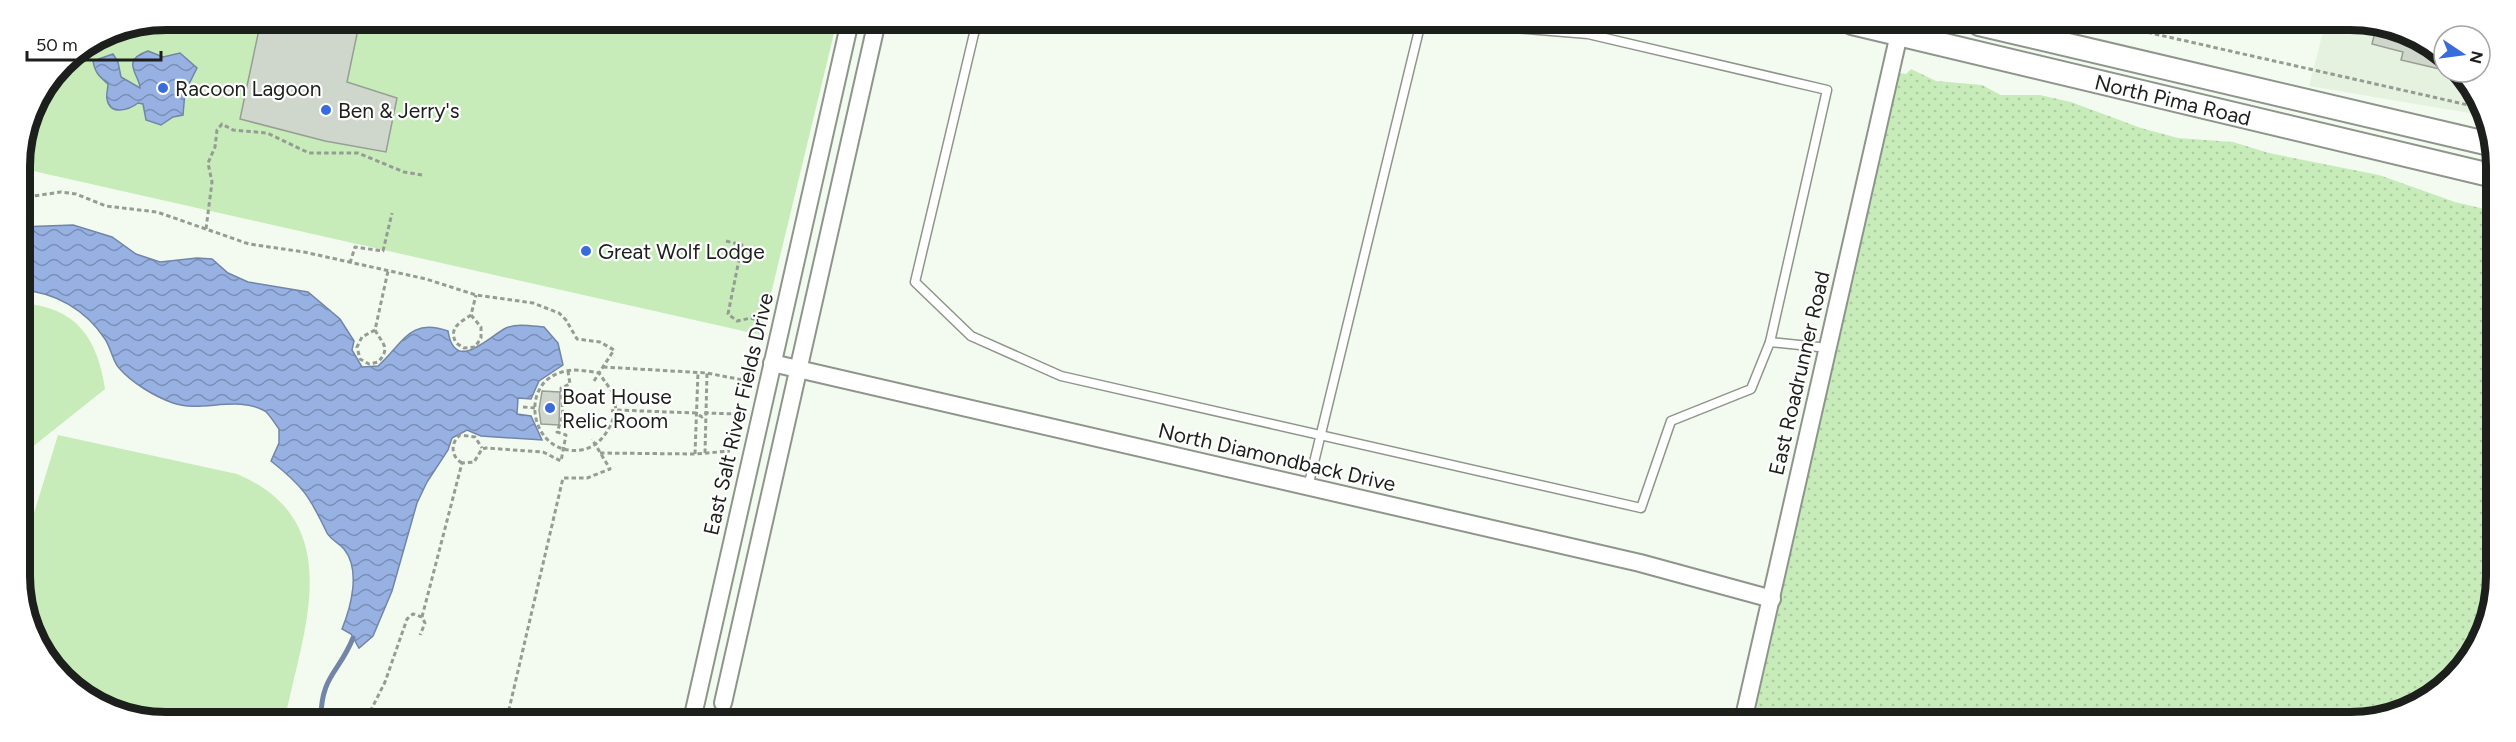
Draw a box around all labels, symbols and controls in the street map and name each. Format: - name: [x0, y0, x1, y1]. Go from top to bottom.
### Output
- scale bar: [27, 24, 160, 62]
- north arrow: [2432, 24, 2492, 84]
- text: 50 m: [36, 34, 78, 56]
- text: N: [2465, 49, 2487, 65]
- street label: North Pima Road: [2092, 69, 2254, 130]
- place label: Racoon Lagoon: [175, 76, 322, 101]
- marker: Racoon Lagoon: [156, 81, 170, 95]
- place label: Ben & Jerry's: [338, 98, 459, 123]
- marker: Ben & Jerry's: [319, 103, 333, 117]
- place label: Great Wolf Lodge: [598, 239, 765, 264]
- marker: Great Wolf Lodge: [579, 244, 593, 258]
- street label: East Roadrunner Road: [1763, 268, 1835, 478]
- street label: East Salt River Fields Drive: [698, 290, 778, 538]
- place label: Boat House Relic Room: [562, 384, 672, 433]
- marker: Boat House Relic Room: [543, 401, 557, 415]
- street label: North Diamondback Drive: [1156, 418, 1398, 496]

